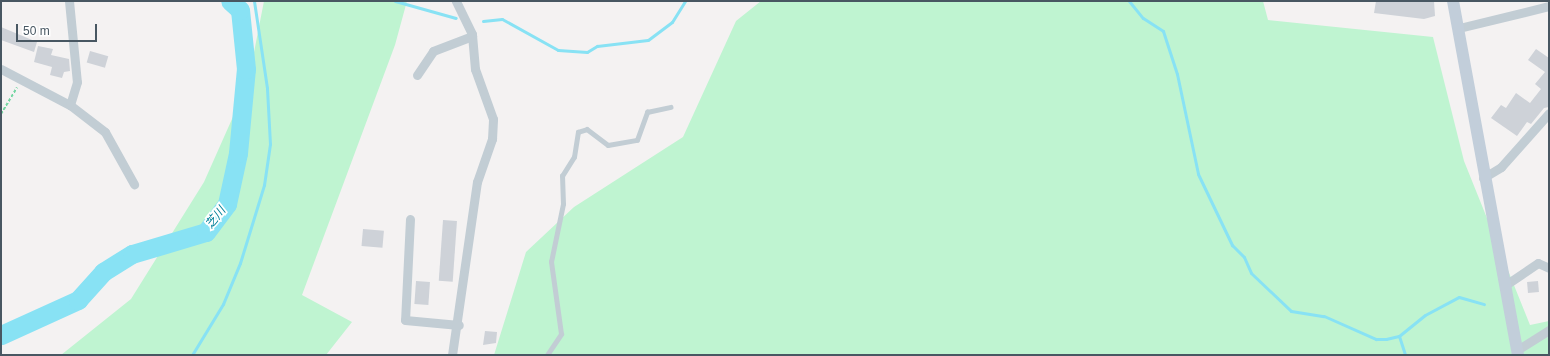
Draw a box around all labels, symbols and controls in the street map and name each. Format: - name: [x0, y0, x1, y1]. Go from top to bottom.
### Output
- scale bar: [18, 16, 99, 42]
- text: 50 m: [23, 24, 50, 38]
- water label: 芝川: [203, 204, 229, 232]

